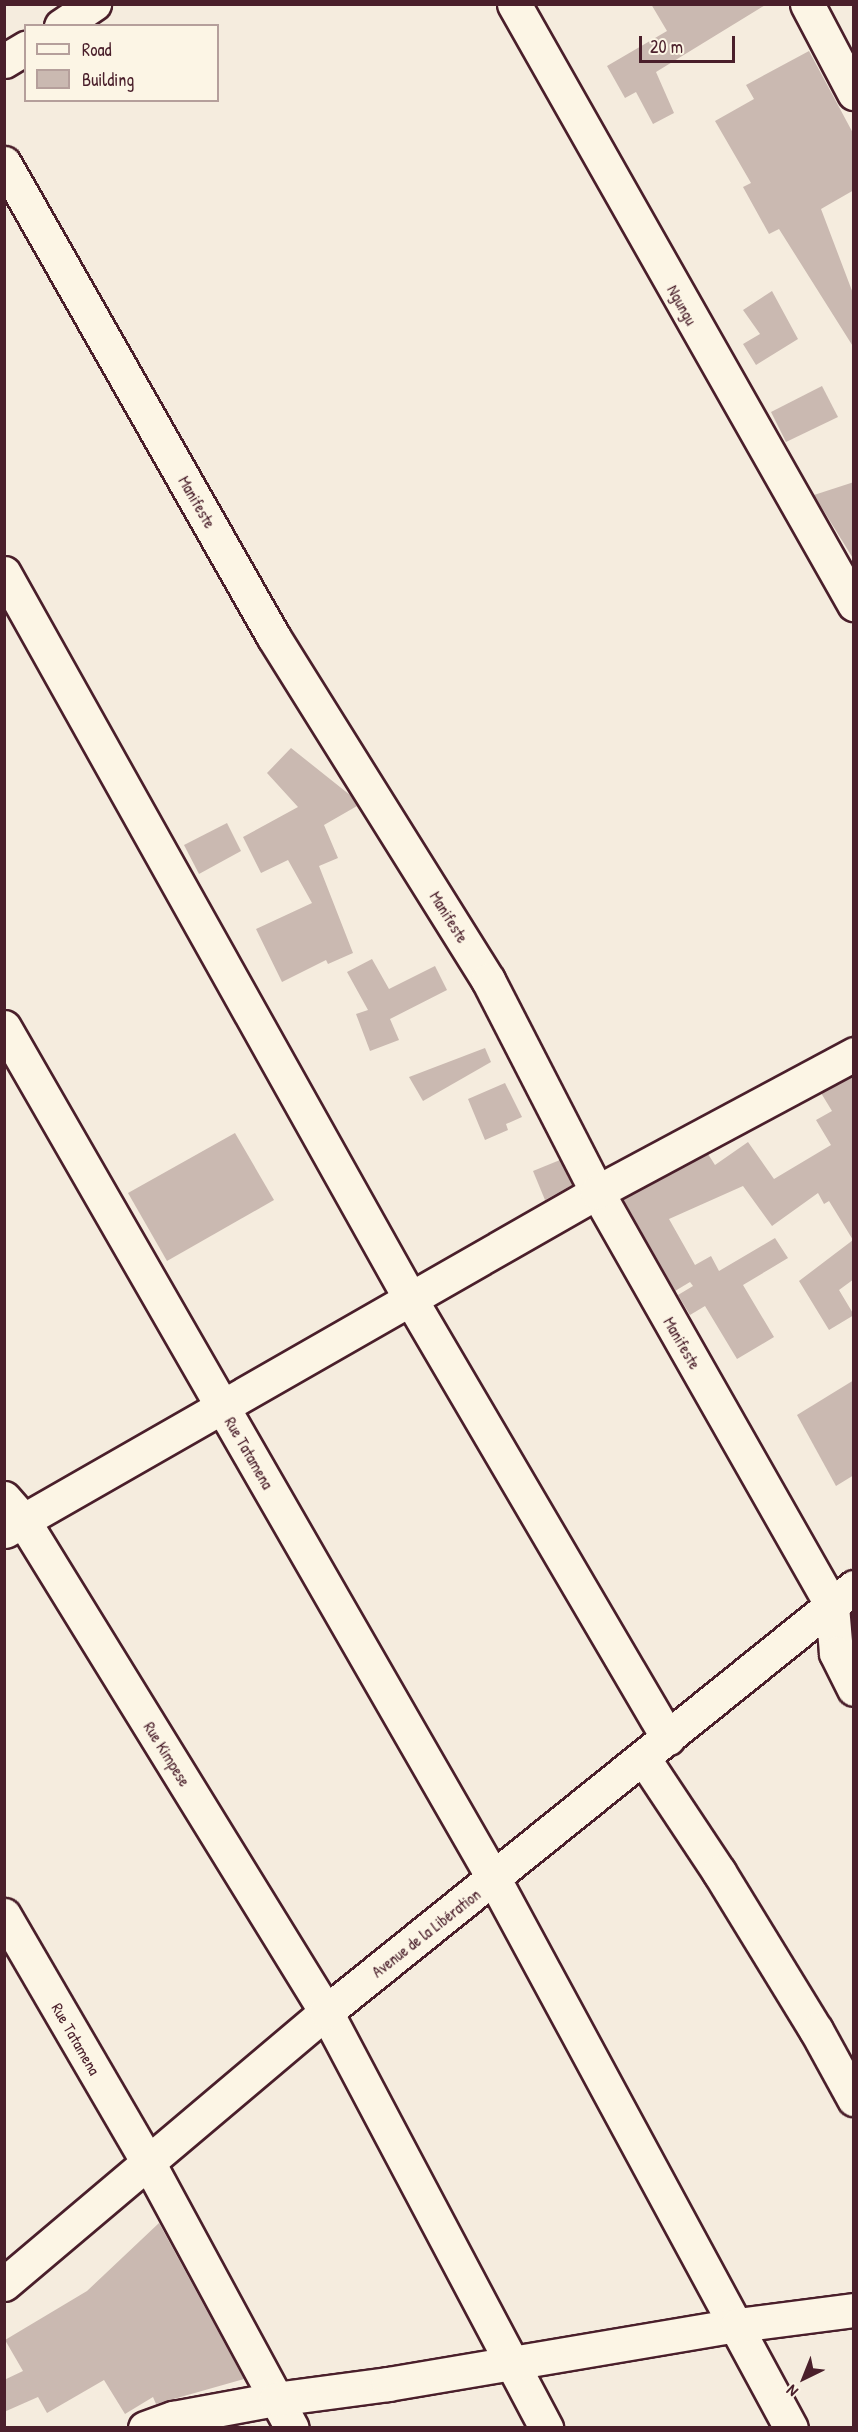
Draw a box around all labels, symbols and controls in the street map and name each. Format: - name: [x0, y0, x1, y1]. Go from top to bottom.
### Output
- legend: [24, 24, 219, 102]
- scale bar: [642, 24, 738, 62]
- text: 20 m: [650, 34, 683, 59]
- text: Road: [82, 37, 112, 62]
- text: Building: [82, 67, 134, 92]
- street label: Ngungu: [663, 282, 701, 328]
- street label: Manifeste: [174, 473, 220, 531]
- street label: Manifeste: [426, 888, 472, 946]
- street label: Manifeste: [659, 1314, 705, 1372]
- street label: Rue Tatamena: [221, 1414, 277, 1492]
- street label: Rue Kimpese: [140, 1718, 194, 1790]
- street label: Avenue de la Libération: [368, 1885, 484, 1981]
- street label: Rue Tatamena: [48, 2000, 104, 2078]
- north arrow: [774, 2348, 834, 2408]
- text: N: [781, 2380, 802, 2402]

